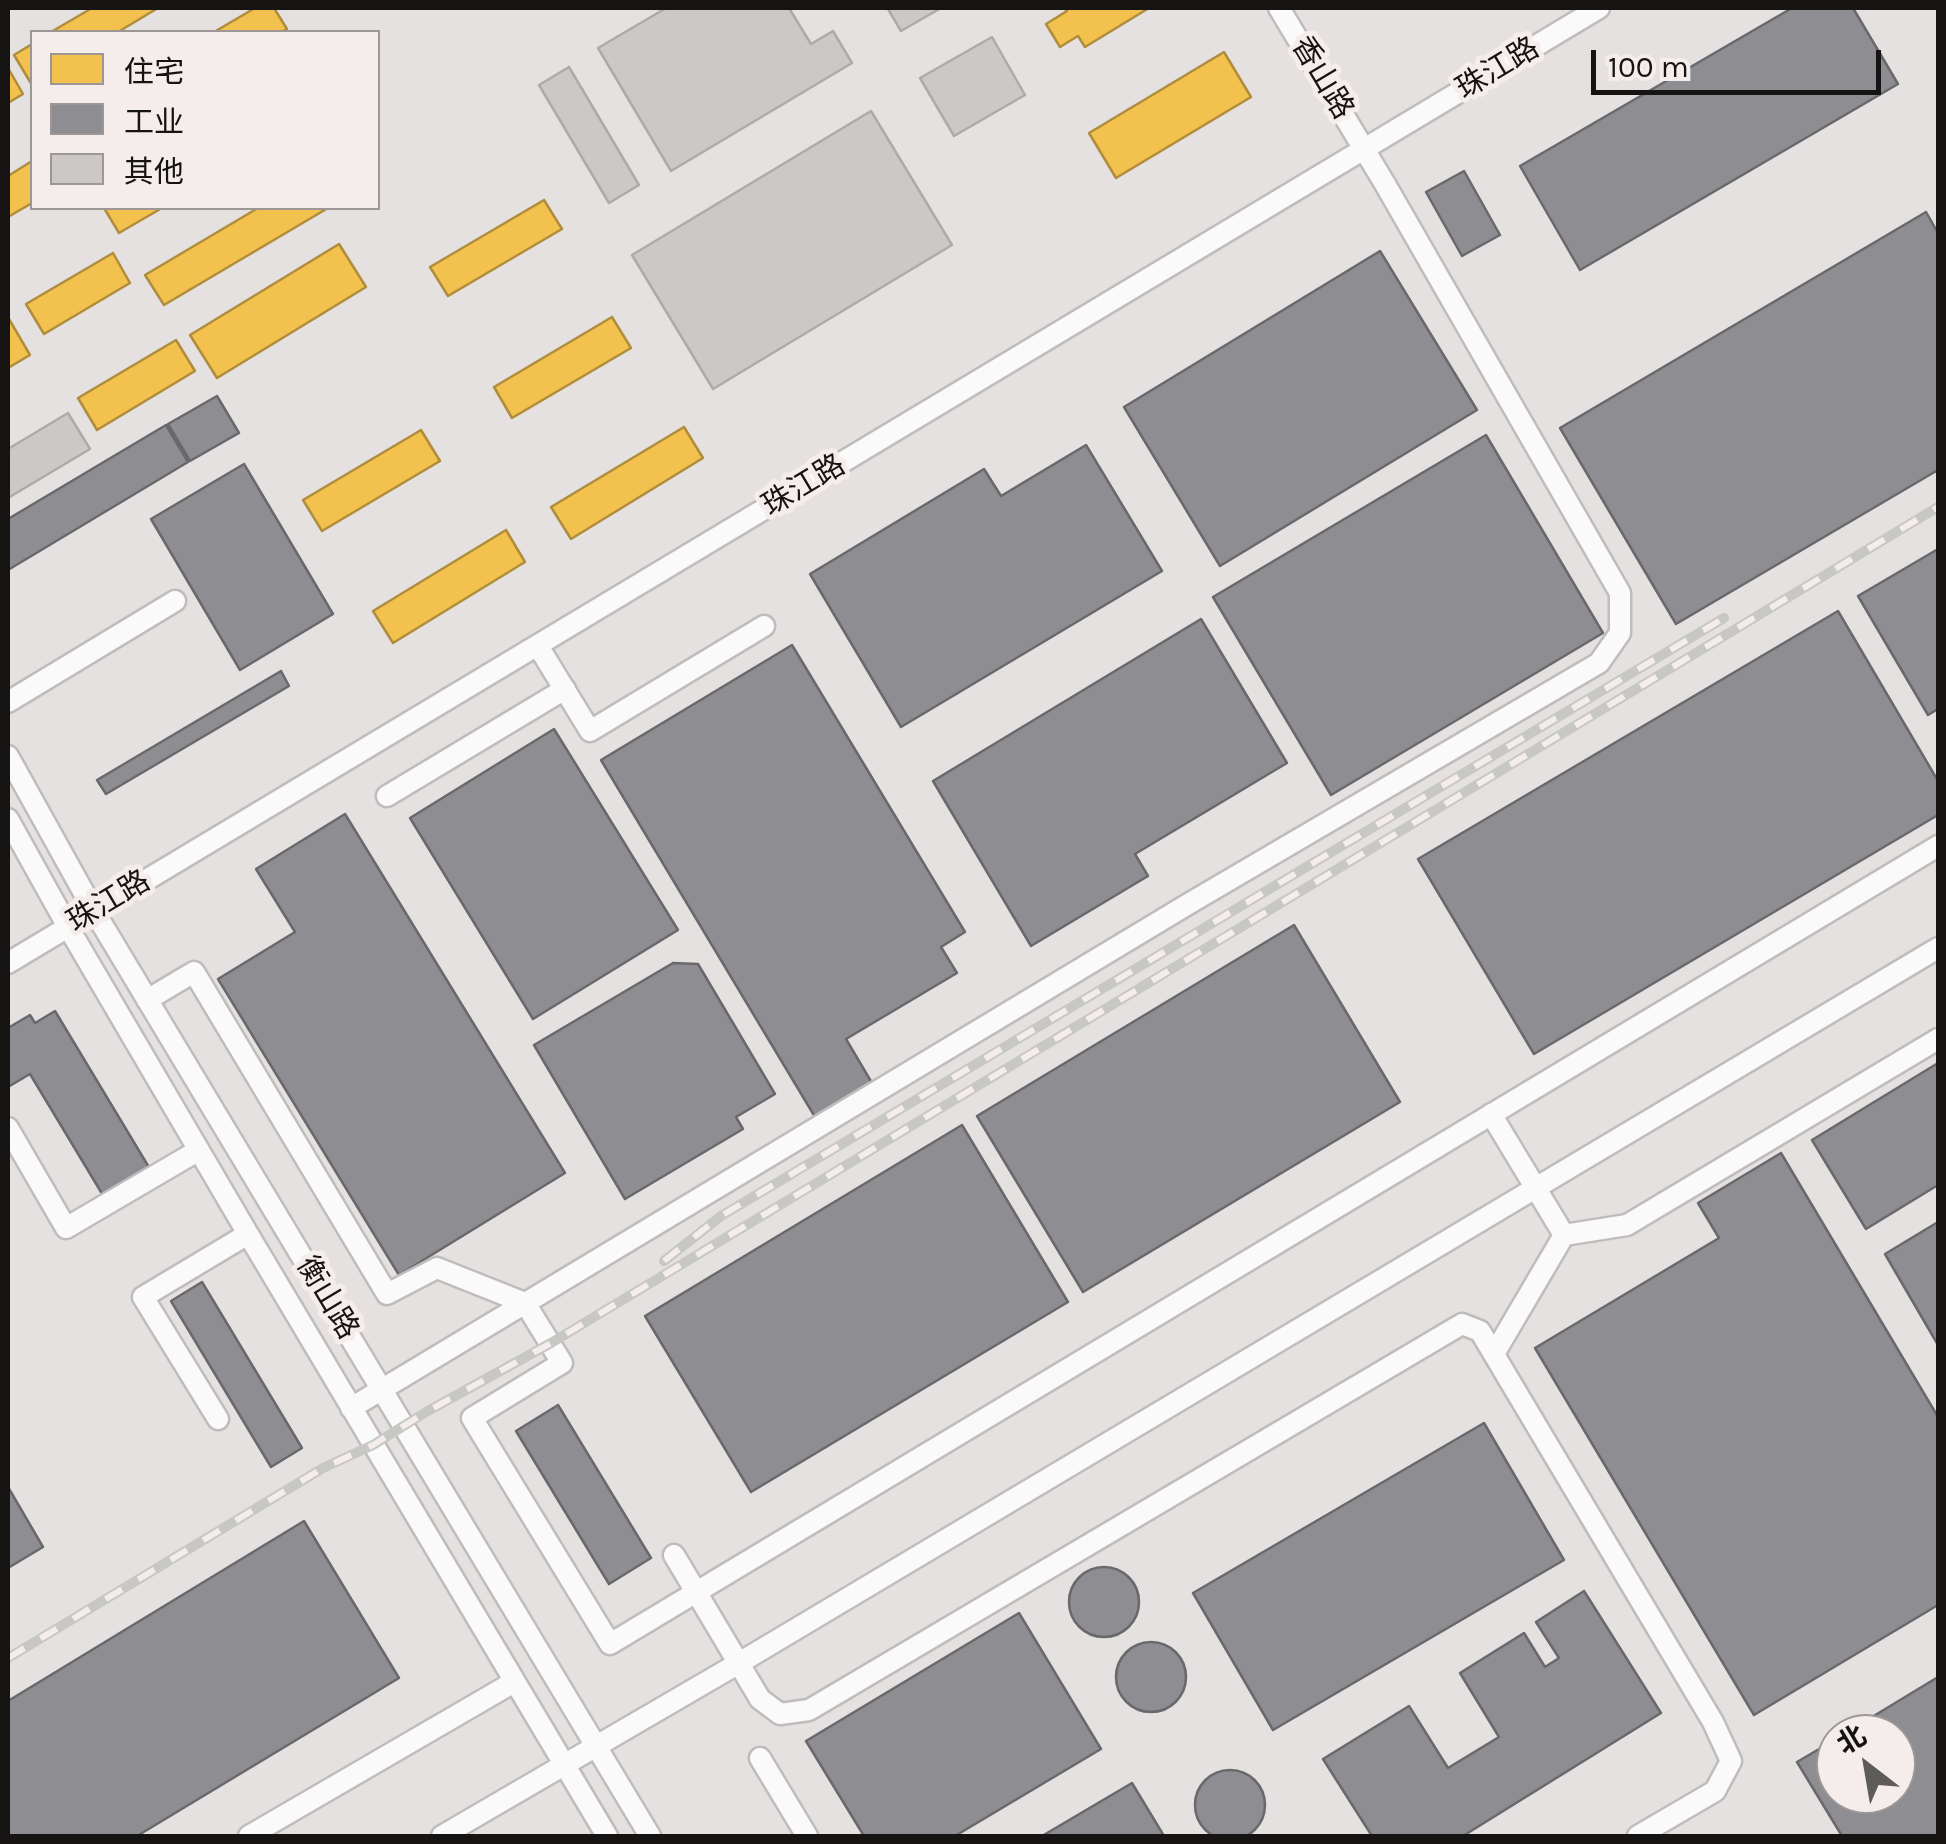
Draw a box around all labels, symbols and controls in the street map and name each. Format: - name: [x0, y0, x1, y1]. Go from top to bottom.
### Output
- legend: [30, 30, 380, 210]
- street label: 香山路: [1283, 30, 1361, 126]
- street label: 珠江路: [1450, 30, 1546, 108]
- scale bar: [1596, 30, 1886, 92]
- text: 100 m: [1608, 49, 1689, 85]
- text: 住宅: [124, 54, 184, 90]
- text: 工业: [124, 104, 184, 140]
- text: 其他: [124, 154, 184, 190]
- street label: 珠江路: [756, 447, 852, 525]
- street label: 珠江路: [61, 863, 157, 941]
- street label: 衡山路: [288, 1250, 366, 1346]
- north arrow: [1816, 1714, 1916, 1814]
- text: 北: [1831, 1718, 1872, 1761]

